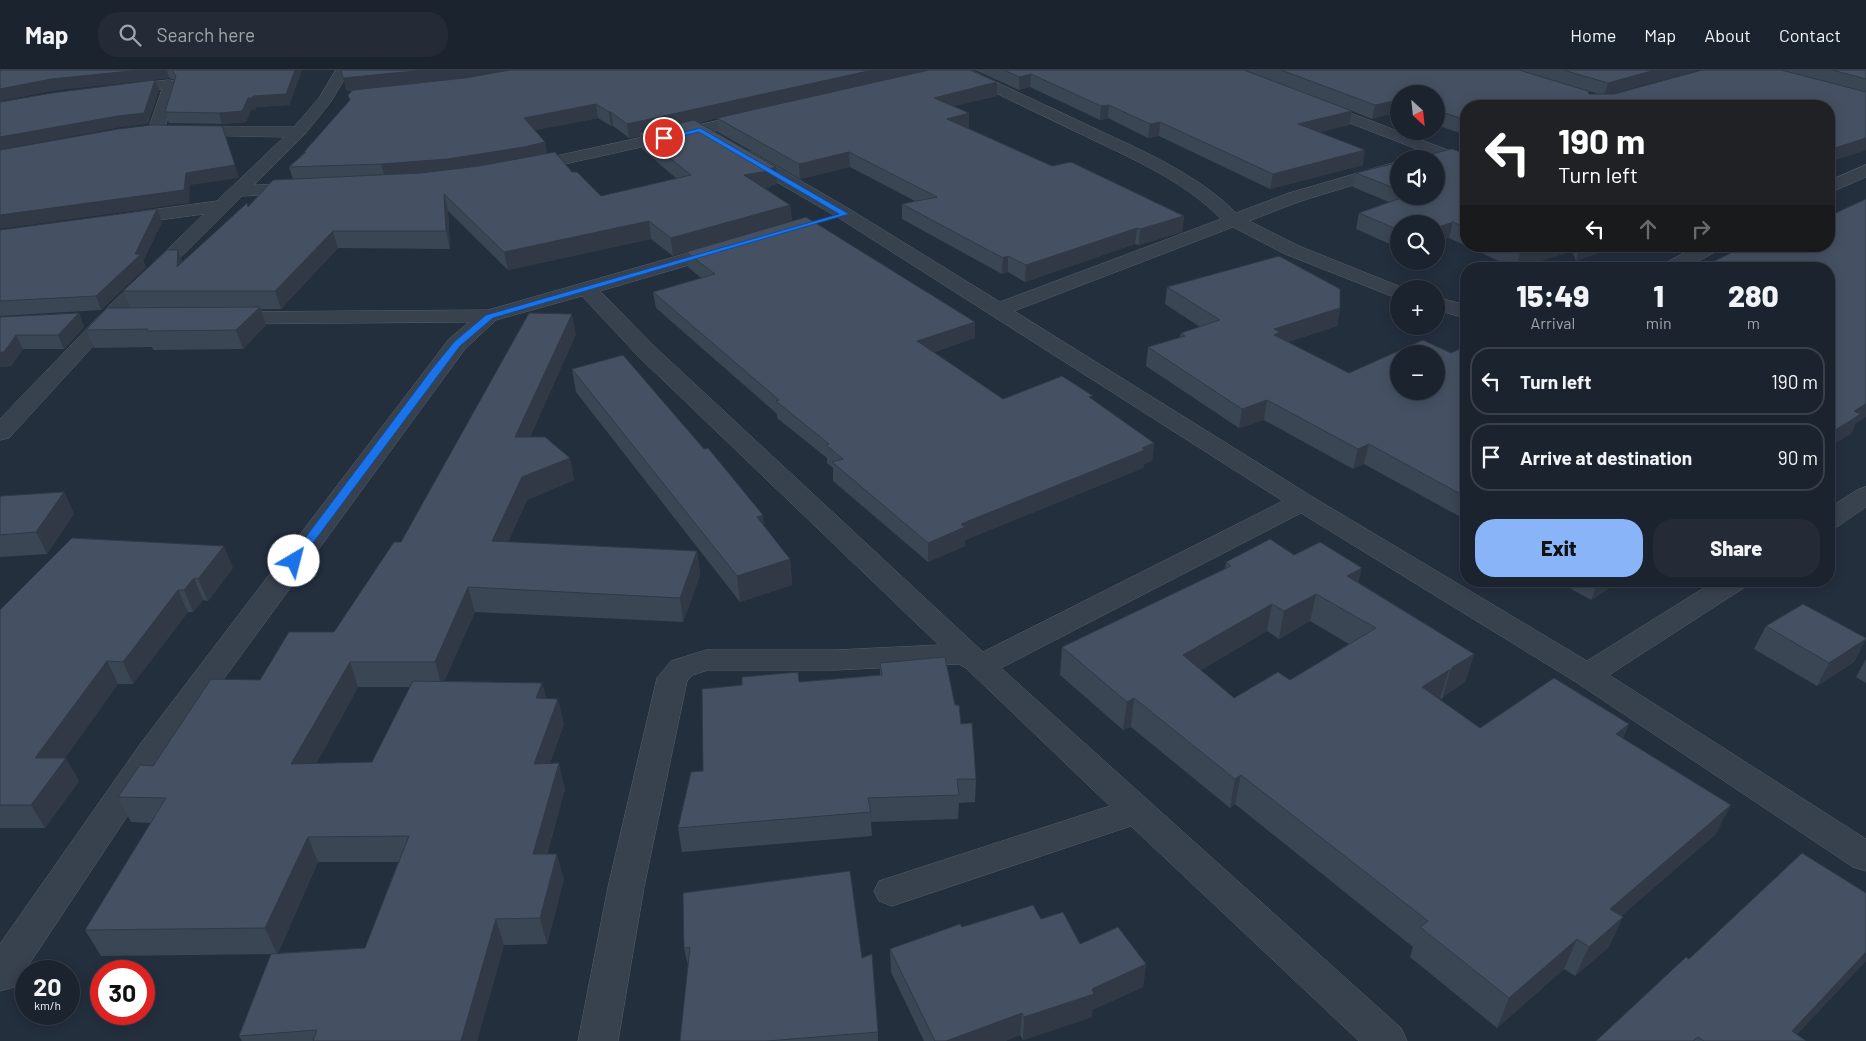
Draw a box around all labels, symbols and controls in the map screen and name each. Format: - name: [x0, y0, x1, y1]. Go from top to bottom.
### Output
- search box: [98, 12, 448, 57]
- text: Map: [25, 20, 68, 49]
- icon: search: [116, 21, 144, 49]
- text: Search here: [156, 23, 255, 46]
- text: Home: [1570, 24, 1616, 46]
- text: Map: [1644, 24, 1676, 46]
- text: About: [1704, 24, 1751, 46]
- text: Contact: [1779, 24, 1841, 46]
- north arrow: [1390, 85, 1445, 140]
- map controls: [1390, 85, 1445, 400]
- pin: [643, 117, 685, 159]
- text: 190 m: [1558, 119, 1645, 161]
- icon: left: [1475, 120, 1540, 185]
- icon: arrive: [650, 124, 678, 152]
- button: sound: [1390, 150, 1445, 205]
- text: Turn left: [1558, 161, 1638, 187]
- button: search: [1390, 215, 1445, 270]
- icon: left: [1581, 215, 1609, 243]
- icon: ahead: [1634, 215, 1662, 243]
- icon: right: [1687, 215, 1715, 243]
- text: 15:49: [1516, 277, 1589, 313]
- text: 1: [1653, 277, 1664, 313]
- text: 280: [1728, 277, 1779, 313]
- button: +: [1390, 280, 1445, 335]
- text: Arrival: [1530, 313, 1575, 332]
- text: min: [1646, 313, 1672, 332]
- text: m: [1747, 313, 1760, 332]
- button: −: [1390, 345, 1445, 400]
- icon: left: [1477, 367, 1505, 395]
- text: Turn left: [1520, 370, 1591, 393]
- text: 190 m: [1771, 370, 1818, 393]
- icon: arrive: [1477, 443, 1505, 471]
- text: Arrive at destination: [1520, 446, 1692, 469]
- text: 90 m: [1778, 446, 1818, 469]
- button: Exit: [1475, 519, 1643, 577]
- button: Share: [1653, 519, 1820, 577]
- position arrow: [267, 534, 319, 586]
- speed limit sign: 30: [90, 960, 155, 1025]
- text: 20: [33, 971, 62, 1001]
- text: km/h: [34, 998, 61, 1012]

